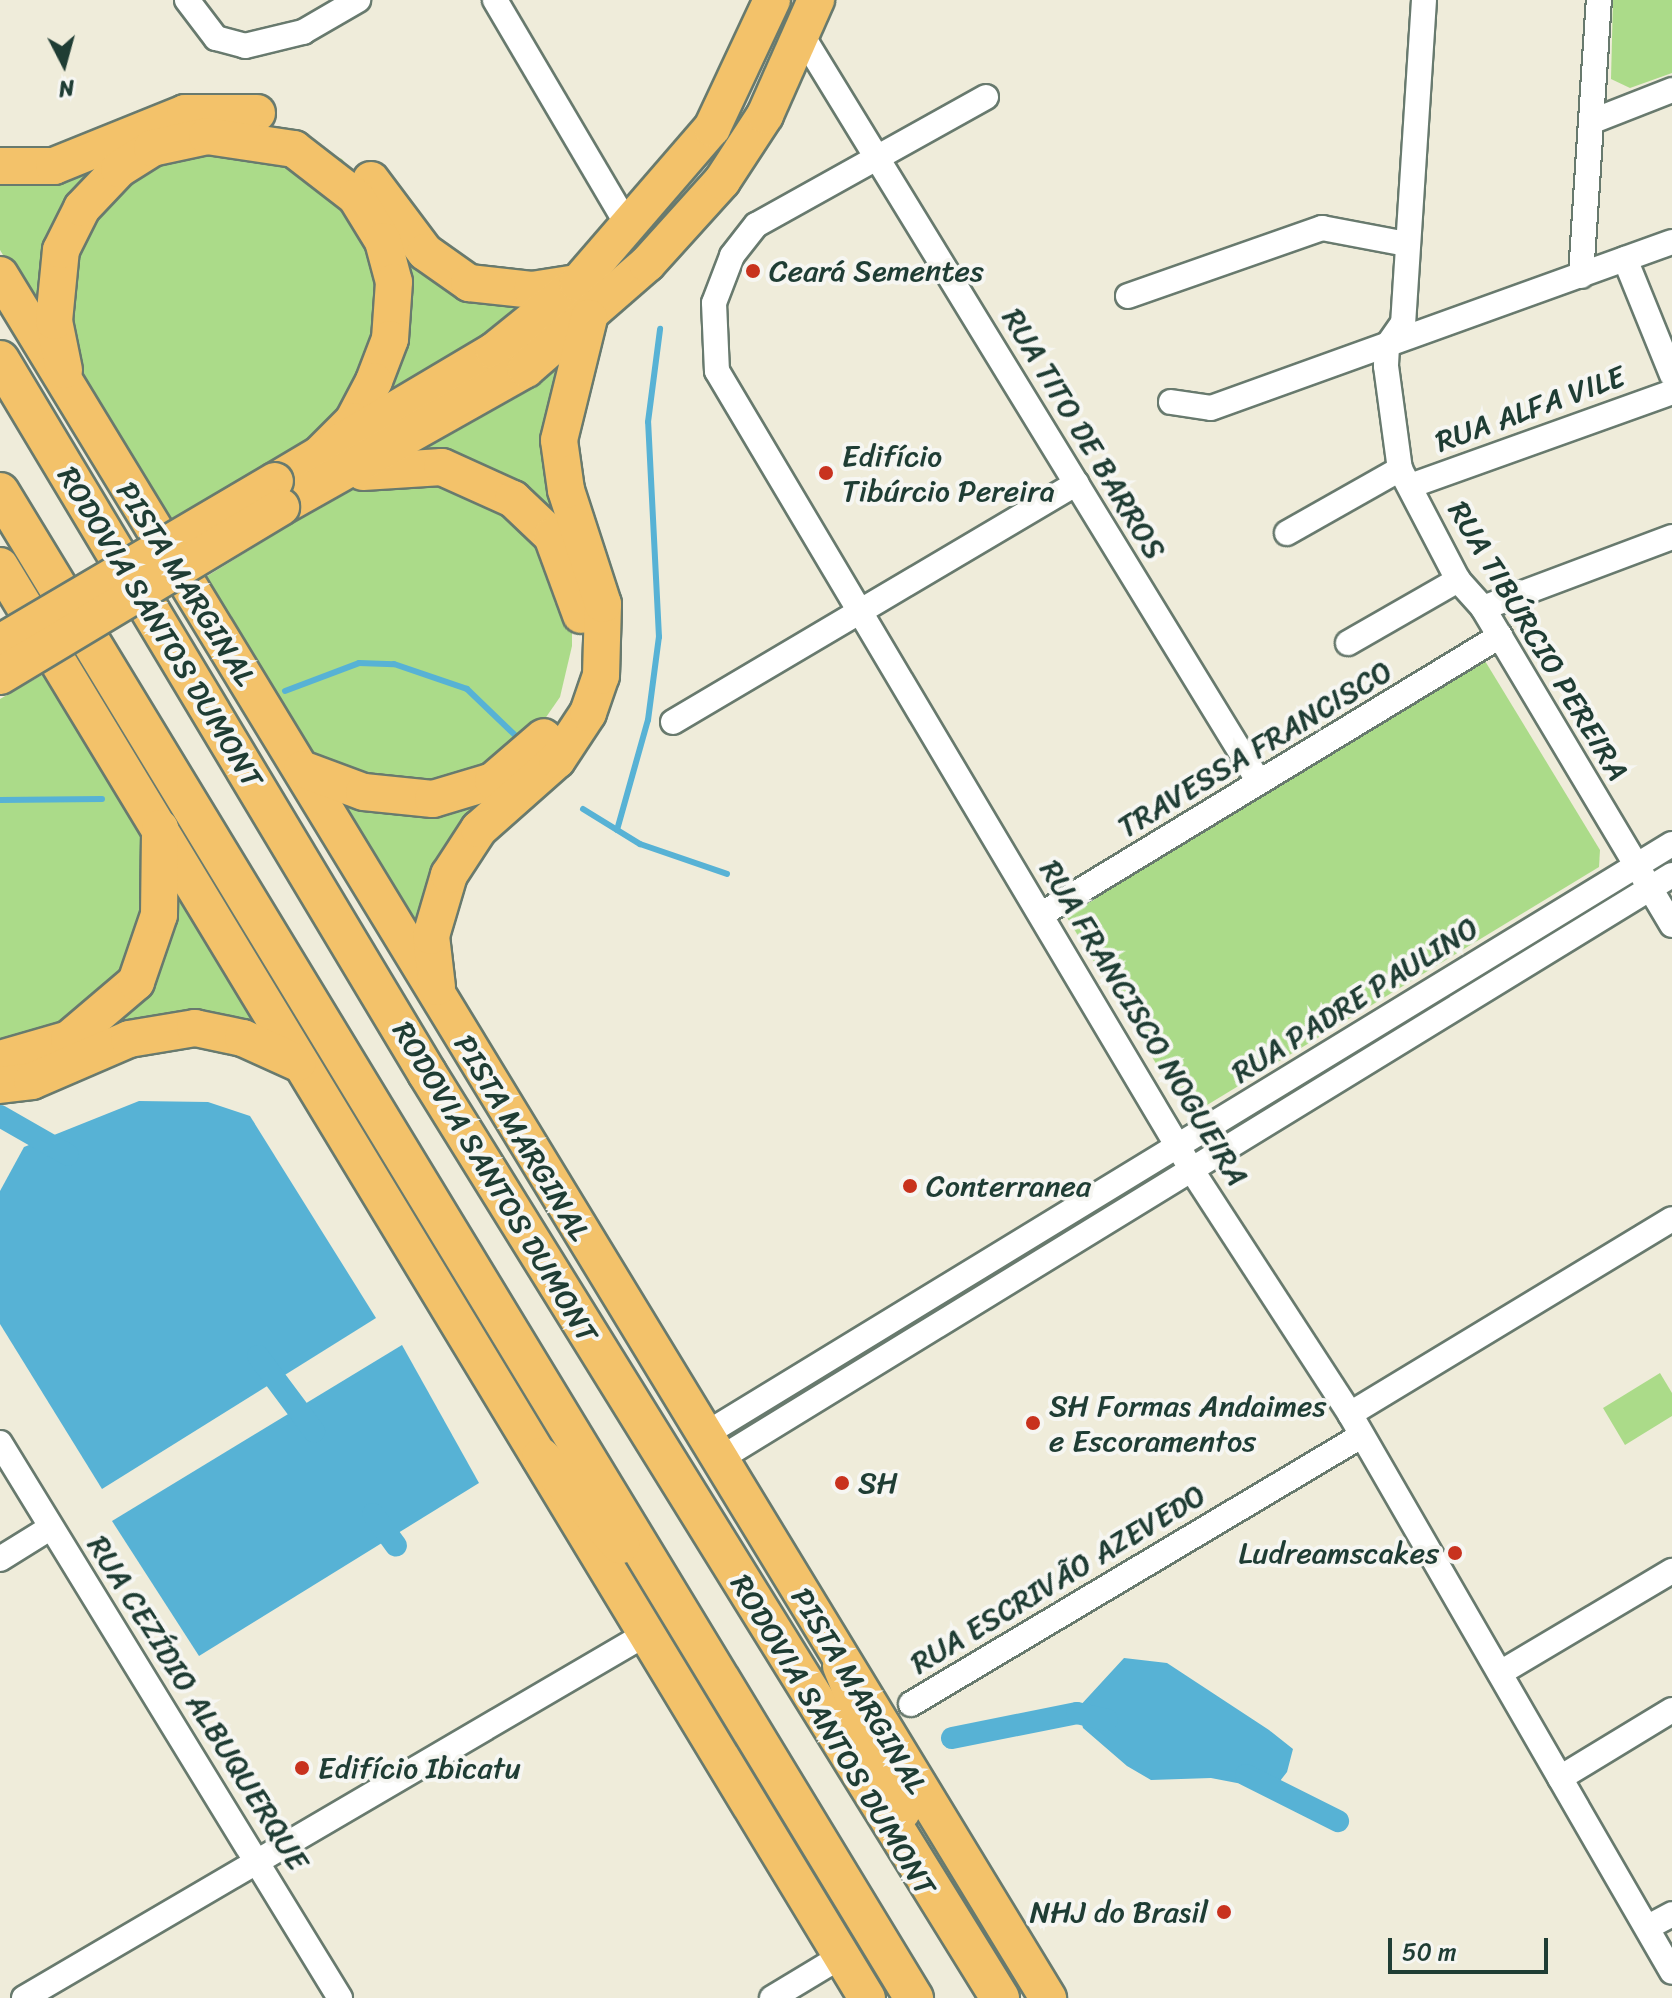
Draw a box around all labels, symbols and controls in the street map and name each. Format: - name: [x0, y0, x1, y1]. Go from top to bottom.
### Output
- north arrow: [24, 24, 104, 104]
- text: N: [57, 68, 76, 109]
- place label: Ceará Sementes: [769, 253, 983, 289]
- marker: Ceará Sementes: [744, 262, 762, 280]
- street label: RUA TITO DE BARROS: [994, 300, 1174, 568]
- street label: RUA ALFA VILE: [1429, 358, 1631, 460]
- place label: Edifício Tibúrcio Pereira: [842, 438, 1055, 508]
- street label: RODOVIA SANTOS DUMONT: [49, 459, 271, 795]
- marker: Edifício Tibúrcio Pereira: [817, 464, 835, 482]
- street label: PISTA MARGINAL: [109, 476, 263, 692]
- street label: RUA TIBÚRCIO PEREIRA: [1440, 495, 1636, 787]
- street label: TRAVESSA FRANCISCO: [1111, 653, 1399, 845]
- street label: RUA FRANCISCO NOGUEIRA: [1032, 853, 1256, 1193]
- street label: RUA PADRE PAULINO: [1228, 911, 1482, 1089]
- street label: RODOVIA SANTOS DUMONT: [384, 1014, 606, 1350]
- street label: PISTA MARGINAL: [447, 1029, 597, 1247]
- place label: Conterranea: [926, 1168, 1091, 1204]
- marker: Conterranea: [901, 1177, 919, 1195]
- place label: SH Formas Andaimes e Escoramentos: [1049, 1388, 1325, 1458]
- marker: SH Formas Andaimes e Escoramentos: [1024, 1414, 1042, 1432]
- place label: SH: [858, 1465, 898, 1501]
- marker: SH: [833, 1474, 851, 1492]
- street label: RUA ESCRIVÃO AZEVEDO: [907, 1478, 1209, 1680]
- street label: RUA CEZÍDIO ALBUQUERQUE: [81, 1531, 315, 1875]
- place label: Ludreamscakes: [1238, 1535, 1439, 1571]
- marker: Ludreamscakes: [1446, 1544, 1464, 1562]
- street label: RODOVIA SANTOS DUMONT: [722, 1567, 944, 1903]
- street label: PISTA MARGINAL: [784, 1582, 934, 1800]
- place label: Edifício Ibicatu: [318, 1750, 521, 1786]
- marker: Edifício Ibicatu: [293, 1759, 311, 1777]
- place label: NHJ do Brasil: [1028, 1894, 1208, 1930]
- marker: NHJ do Brasil: [1215, 1903, 1233, 1921]
- scale bar: [1392, 1922, 1552, 1972]
- text: 50 m: [1402, 1931, 1457, 1973]

